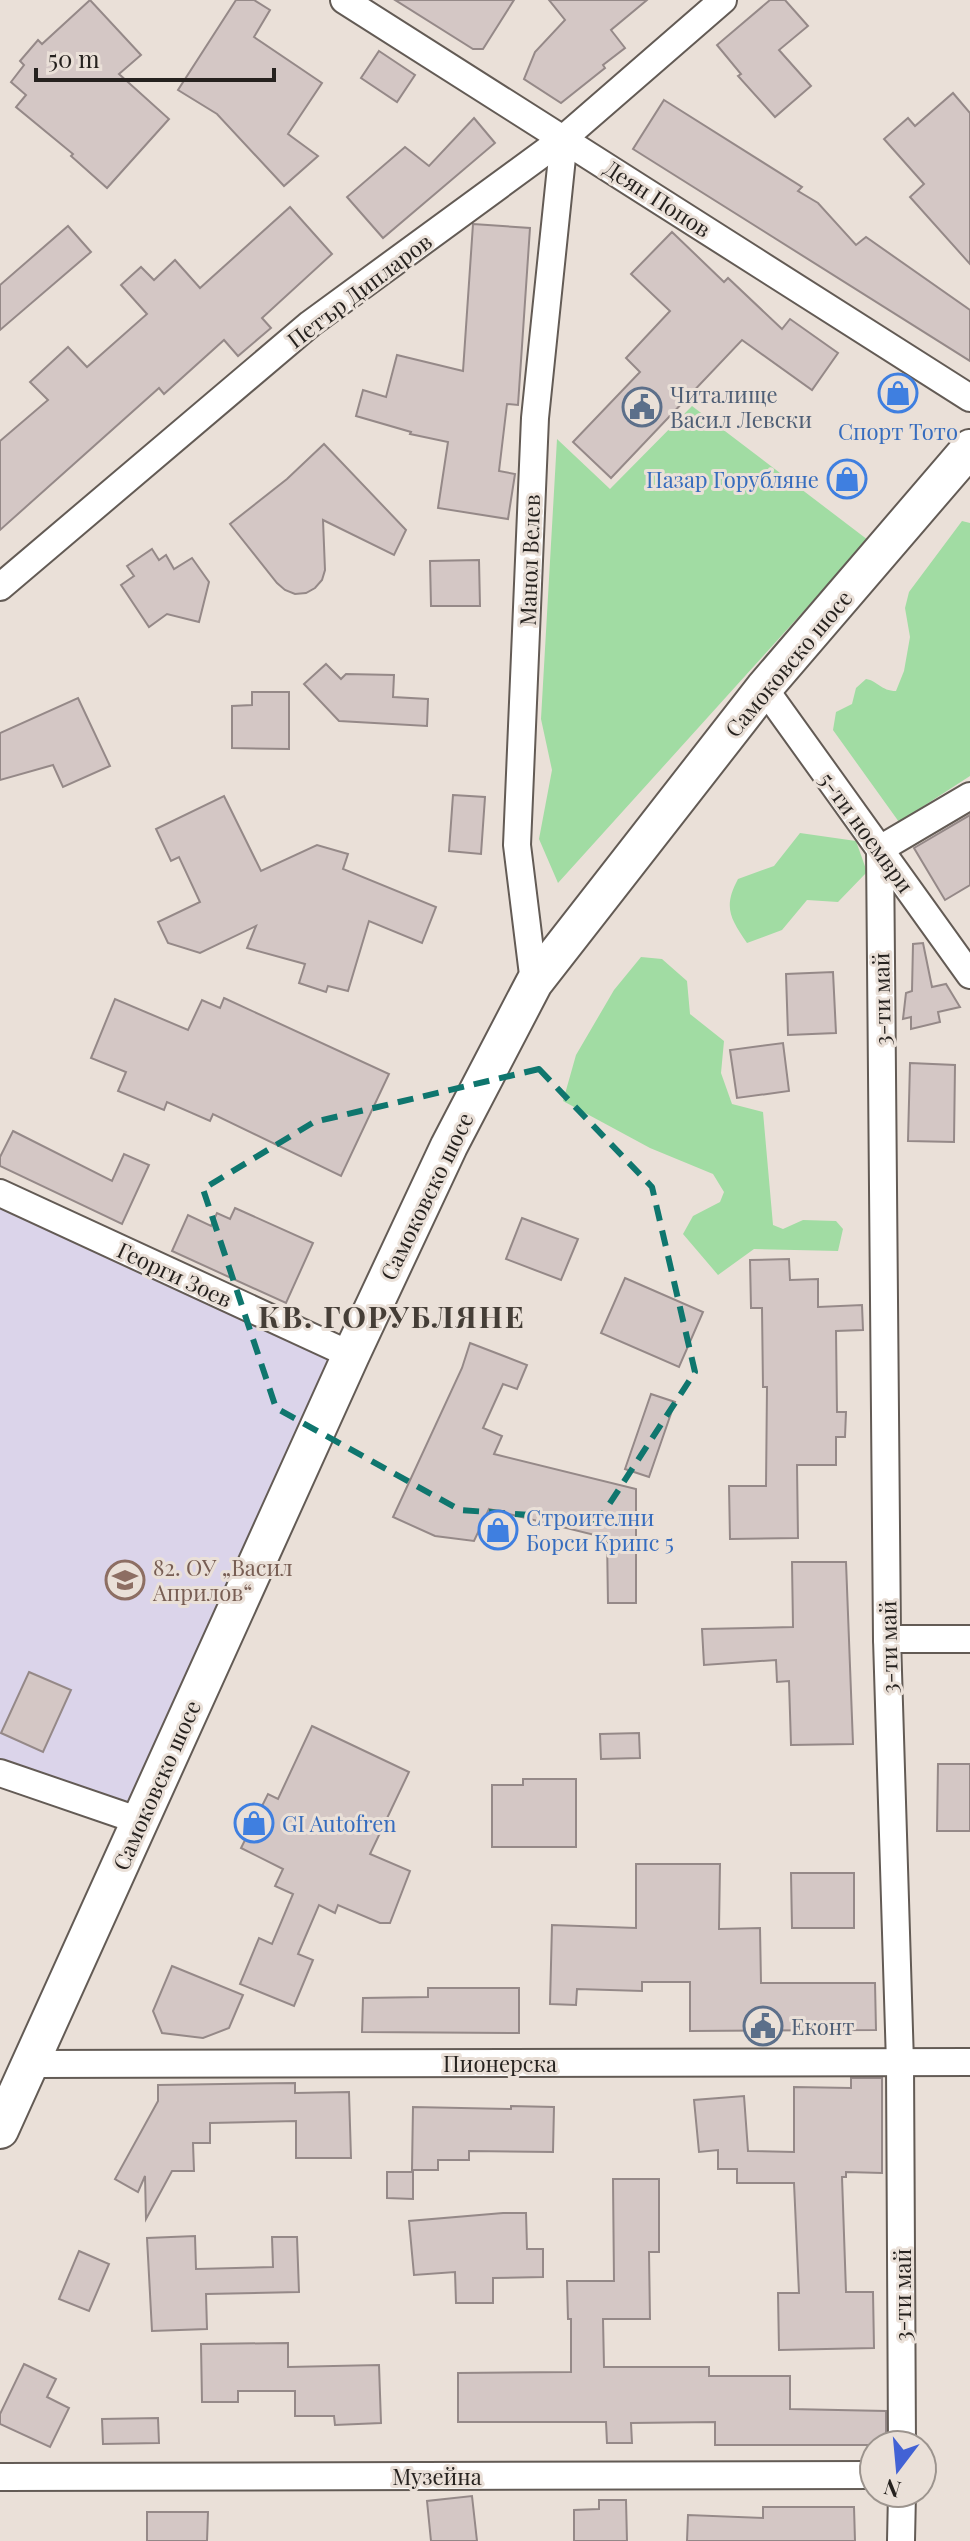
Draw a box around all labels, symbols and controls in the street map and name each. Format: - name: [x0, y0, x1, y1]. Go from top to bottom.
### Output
- scale bar: [36, 32, 274, 82]
- text: 50 m: [48, 42, 100, 74]
- street label: Деян Попов: [599, 152, 717, 244]
- street label: Петър Дипларов: [281, 226, 437, 354]
- shop icon: Спорт Тото: [877, 372, 919, 414]
- place label: Читалище Васил Левски: [670, 379, 812, 434]
- public building icon: Читалище Васил Левски: [621, 386, 663, 428]
- place label: Спорт Тото: [838, 416, 958, 446]
- shop icon: Пазар Горубляне: [826, 458, 868, 500]
- place label: Пазар Горубляне: [646, 464, 819, 494]
- street label: Манол Велев: [512, 494, 546, 626]
- street label: Самоковско шосе: [718, 583, 858, 743]
- street label: 5-ти ноември: [813, 766, 921, 899]
- street label: 3-ти май: [865, 952, 897, 1046]
- street label: Самоковско шосе: [372, 1107, 480, 1285]
- street label: Георги Зоев: [113, 1234, 237, 1314]
- district label: КВ. ГОРУБЛЯНЕ: [258, 1296, 526, 1336]
- place label: Строителни Борси Крипс 5: [526, 1502, 674, 1557]
- shop icon: Строителни Борси Крипс 5: [477, 1509, 519, 1551]
- place label: 82. ОУ „Васил Априлов“: [152, 1552, 293, 1607]
- school or university icon: 82. ОУ „Васил Априлов“: [104, 1559, 146, 1601]
- street label: 3-ти май: [872, 1600, 904, 1694]
- street label: Самоковско шосе: [105, 1695, 207, 1875]
- shop icon: GI Autofren: [233, 1802, 275, 1844]
- place label: GI Autofren: [282, 1808, 396, 1838]
- public building icon: Еконт: [742, 2005, 784, 2047]
- place label: Еконт: [791, 2011, 854, 2041]
- street label: Пионерска: [443, 2048, 557, 2078]
- street label: 3-ти май: [887, 2248, 917, 2341]
- north arrow: [858, 2429, 938, 2509]
- street label: Музейна: [392, 2461, 482, 2491]
- text: N: [880, 2473, 904, 2506]

